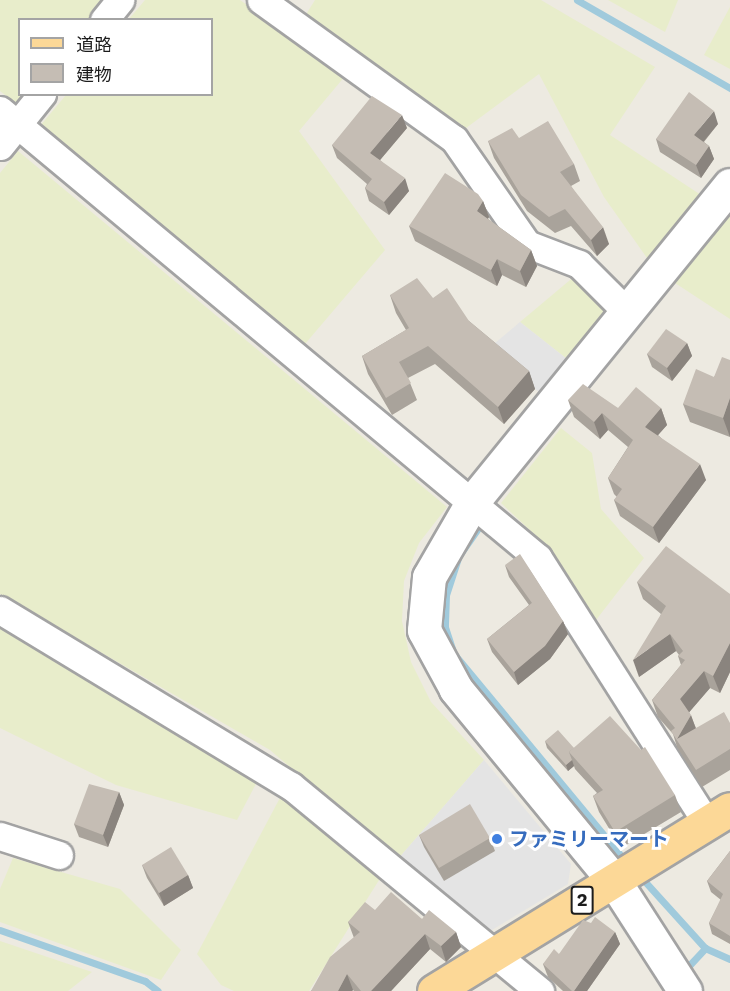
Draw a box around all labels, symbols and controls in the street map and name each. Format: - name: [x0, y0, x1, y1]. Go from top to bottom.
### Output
- legend: [18, 18, 213, 96]
- text: 道路: [76, 34, 112, 55]
- text: 建物: [76, 64, 112, 85]
- place label: ファミリーマート: [509, 827, 669, 851]
- marker: ファミリーマート: [490, 832, 504, 846]
- road number: 2: [570, 885, 594, 915]

